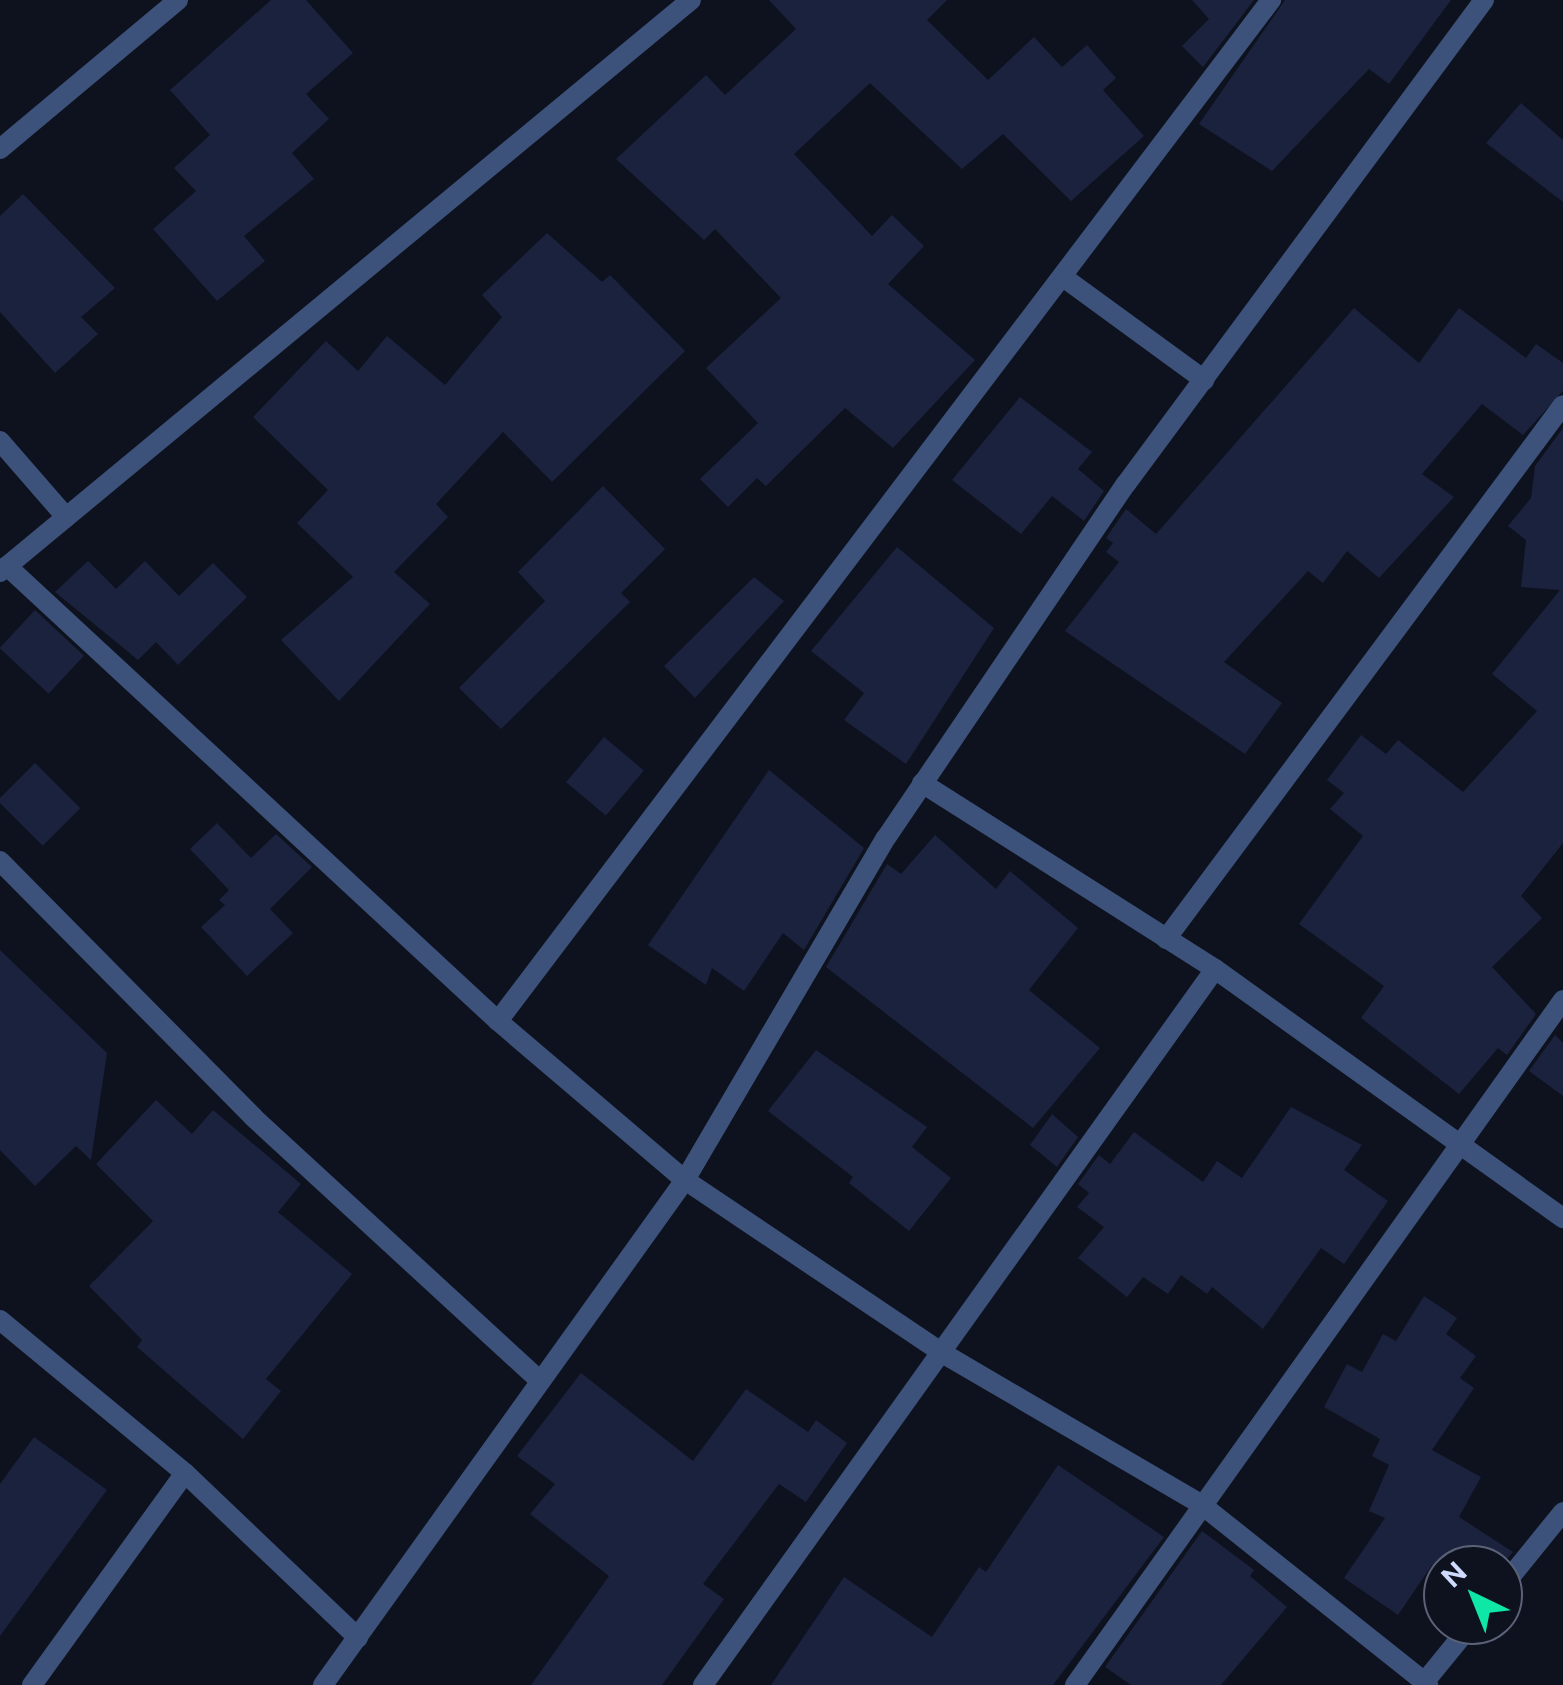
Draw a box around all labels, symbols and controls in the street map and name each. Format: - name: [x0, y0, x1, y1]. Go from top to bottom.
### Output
- north arrow: [1423, 1545, 1523, 1645]
- text: N: [1434, 1555, 1473, 1594]

